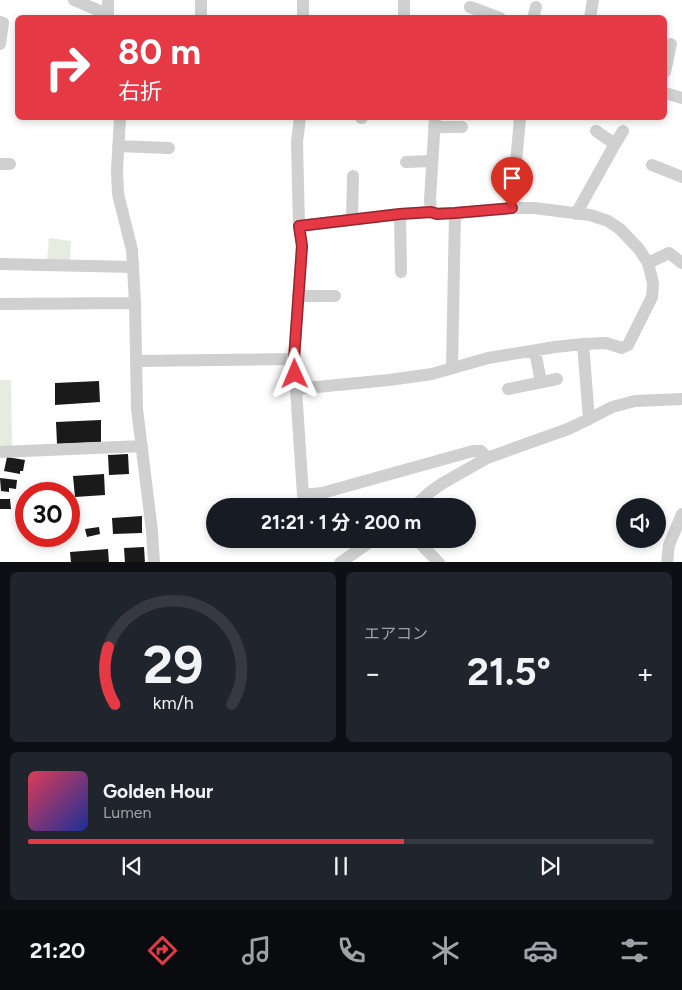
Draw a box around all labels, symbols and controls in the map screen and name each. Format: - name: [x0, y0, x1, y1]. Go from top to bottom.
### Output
- text: 80 m: [118, 31, 201, 73]
- icon: right: [35, 35, 100, 100]
- text: 右折: [118, 78, 162, 105]
- pin: [491, 157, 533, 208]
- icon: arrive: [498, 164, 526, 192]
- position arrow: [268, 347, 320, 399]
- speed limit sign: 30: [15, 482, 80, 547]
- map controls: [616, 498, 666, 548]
- button: sound: [616, 498, 666, 548]
- text: 21:21 · 1 分 · 200 m: [261, 511, 421, 534]
- text: エアコン: [364, 624, 428, 643]
- text: 29: [143, 634, 203, 696]
- text: 21.5°: [467, 649, 551, 695]
- text: −: [364, 656, 381, 690]
- text: +: [637, 656, 654, 690]
- text: km/h: [153, 692, 193, 713]
- text: Golden Hour: [103, 780, 213, 803]
- text: Lumen: [103, 803, 152, 822]
- icon: previous: [118, 852, 146, 880]
- icon: pause: [327, 852, 355, 880]
- icon: next: [536, 852, 564, 880]
- icon: directions: [145, 933, 180, 968]
- icon: music: [239, 933, 274, 968]
- icon: phone: [334, 933, 369, 968]
- icon: climate: [428, 933, 463, 968]
- icon: car: [523, 933, 558, 968]
- icon: filters: [617, 933, 652, 968]
- text: 21:20: [30, 937, 85, 964]

